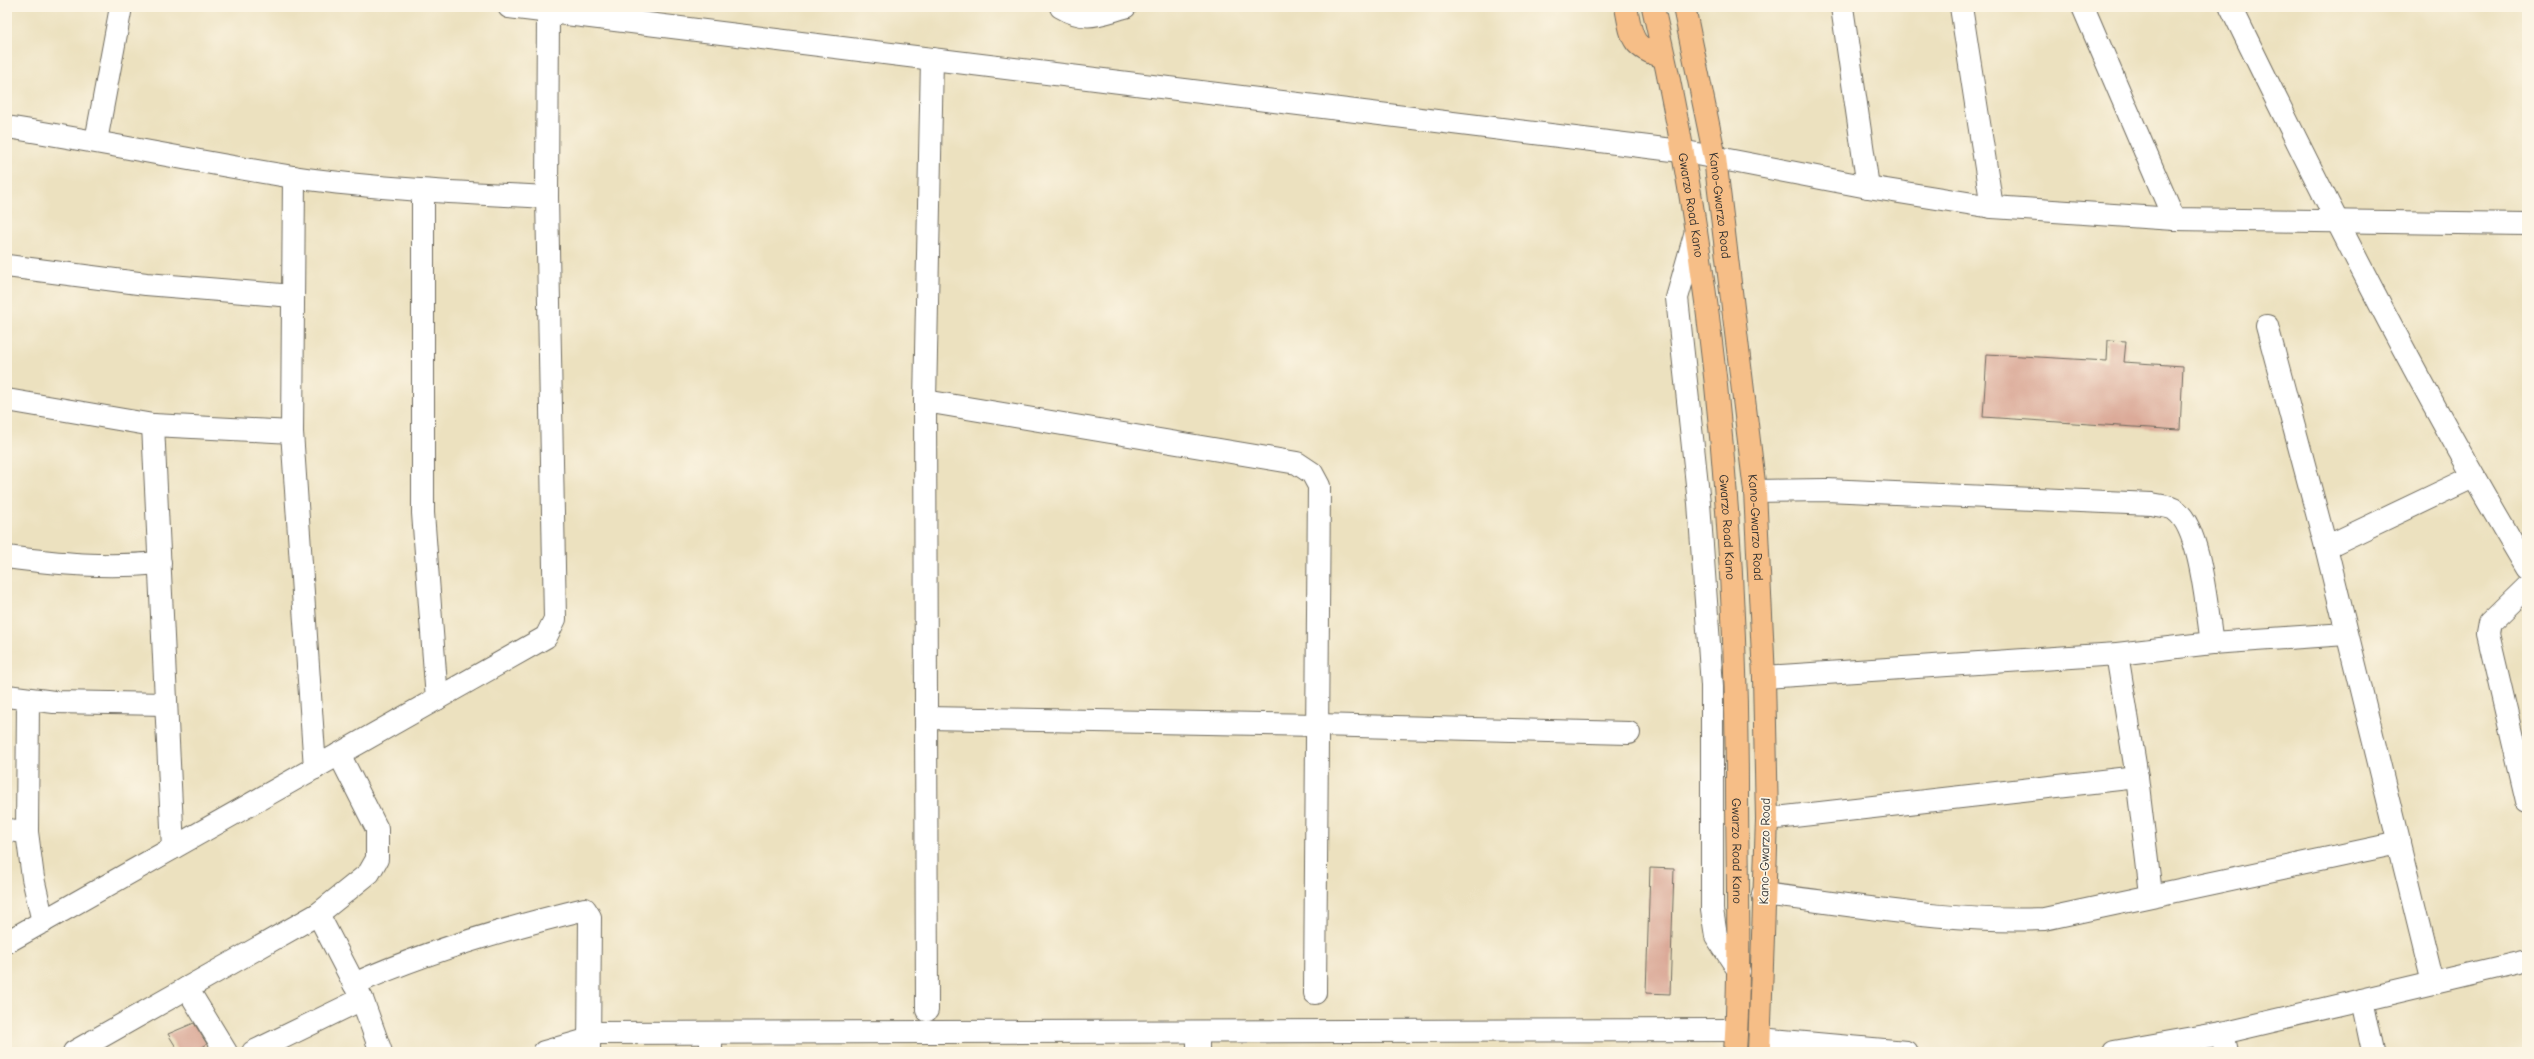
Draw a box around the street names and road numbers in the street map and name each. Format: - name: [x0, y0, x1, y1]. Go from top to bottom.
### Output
- street label: Kano-Gwarzo Road: [1706, 151, 1734, 259]
- street label: Gwarzo Road Kano: [1675, 152, 1707, 259]
- street label: Kano-Gwarzo Road: [1745, 473, 1766, 581]
- street label: Gwarzo Road Kano: [1716, 474, 1738, 580]
- street label: Gwarzo Road Kano: [1729, 798, 1745, 904]
- street label: Kano-Gwarzo Road: [1756, 798, 1773, 904]

